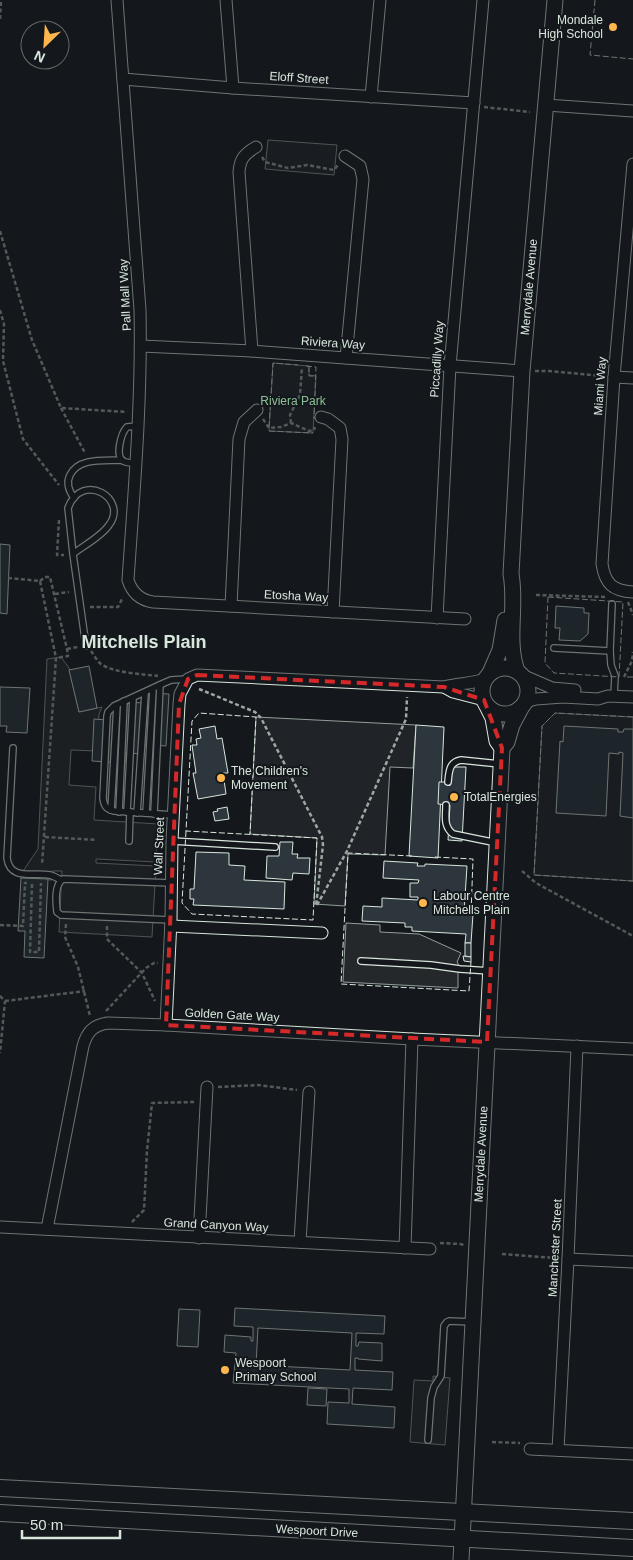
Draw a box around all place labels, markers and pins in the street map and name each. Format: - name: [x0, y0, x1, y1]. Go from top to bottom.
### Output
- place label: Mondale High School: [538, 13, 603, 41]
- marker: Mondale High School: [607, 21, 619, 33]
- place label: The Children's Movement: [231, 764, 308, 792]
- marker: The Children's Movement: [215, 772, 227, 784]
- place label: TotalEnergies: [464, 790, 537, 804]
- marker: TotalEnergies: [448, 791, 460, 803]
- place label: Labour Centre Mitchells Plain: [433, 889, 510, 917]
- marker: Labour Centre Mitchells Plain: [417, 897, 429, 909]
- place label: Wespoort Primary School: [235, 1356, 316, 1384]
- marker: Wespoort Primary School: [219, 1364, 231, 1376]

